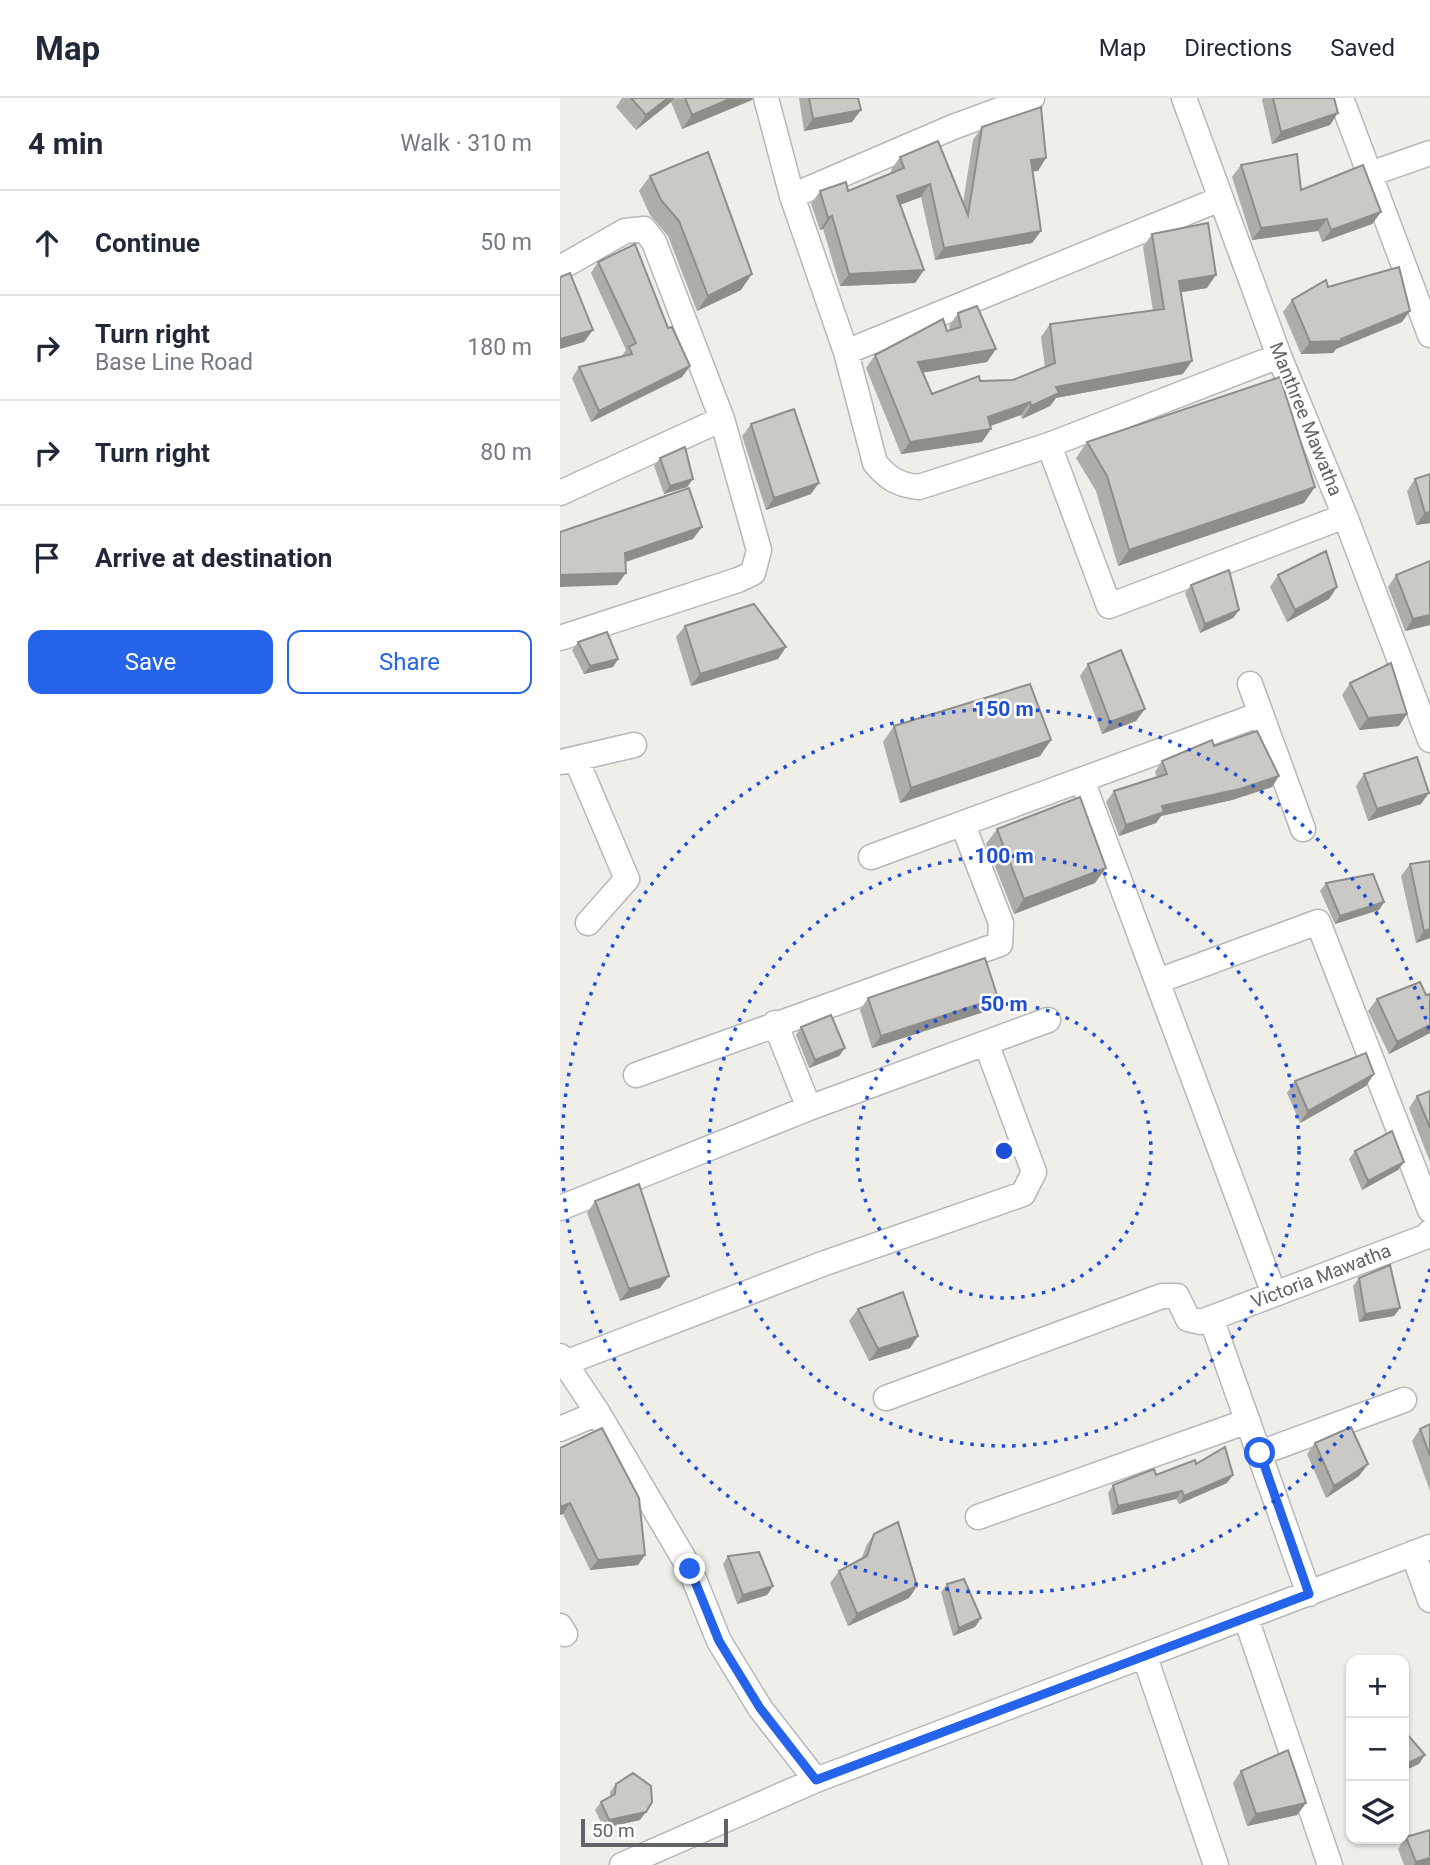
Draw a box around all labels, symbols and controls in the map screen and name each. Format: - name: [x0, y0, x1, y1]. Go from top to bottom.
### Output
- text: Map: [35, 29, 100, 68]
- text: Map: [1099, 34, 1146, 62]
- text: Directions: [1184, 34, 1292, 62]
- text: Saved: [1330, 34, 1395, 62]
- text: 4 min: [28, 126, 103, 161]
- text: Walk · 310 m: [400, 130, 532, 157]
- icon: ahead: [28, 224, 66, 262]
- text: Continue: [95, 228, 200, 258]
- text: 50 m: [480, 229, 532, 256]
- text: Turn right: [95, 319, 210, 349]
- icon: right: [28, 329, 66, 367]
- text: 180 m: [467, 334, 532, 361]
- street label: Manthree Mawatha: [1265, 339, 1347, 499]
- text: Base Line Road: [95, 349, 253, 376]
- icon: right: [28, 434, 66, 472]
- text: Turn right: [95, 438, 210, 468]
- text: 80 m: [480, 439, 532, 466]
- icon: arrive: [28, 539, 66, 577]
- text: Arrive at destination: [95, 543, 332, 573]
- button: Save: [28, 630, 273, 694]
- button: Share: [287, 630, 532, 694]
- text: 150 m: [974, 697, 1034, 721]
- text: 100 m: [974, 844, 1034, 868]
- text: 50 m: [980, 992, 1028, 1016]
- centre of rings: [992, 1139, 1016, 1163]
- street label: Victoria Mawatha: [1248, 1239, 1394, 1313]
- route start: [1244, 1437, 1275, 1468]
- route end: [674, 1553, 705, 1584]
- map controls: [1346, 1655, 1409, 1844]
- button: +: [1346, 1655, 1409, 1718]
- button: −: [1346, 1718, 1409, 1781]
- button: layers: [1346, 1781, 1409, 1844]
- scale bar: [581, 1816, 728, 1848]
- text: 50 m: [592, 1819, 635, 1842]

